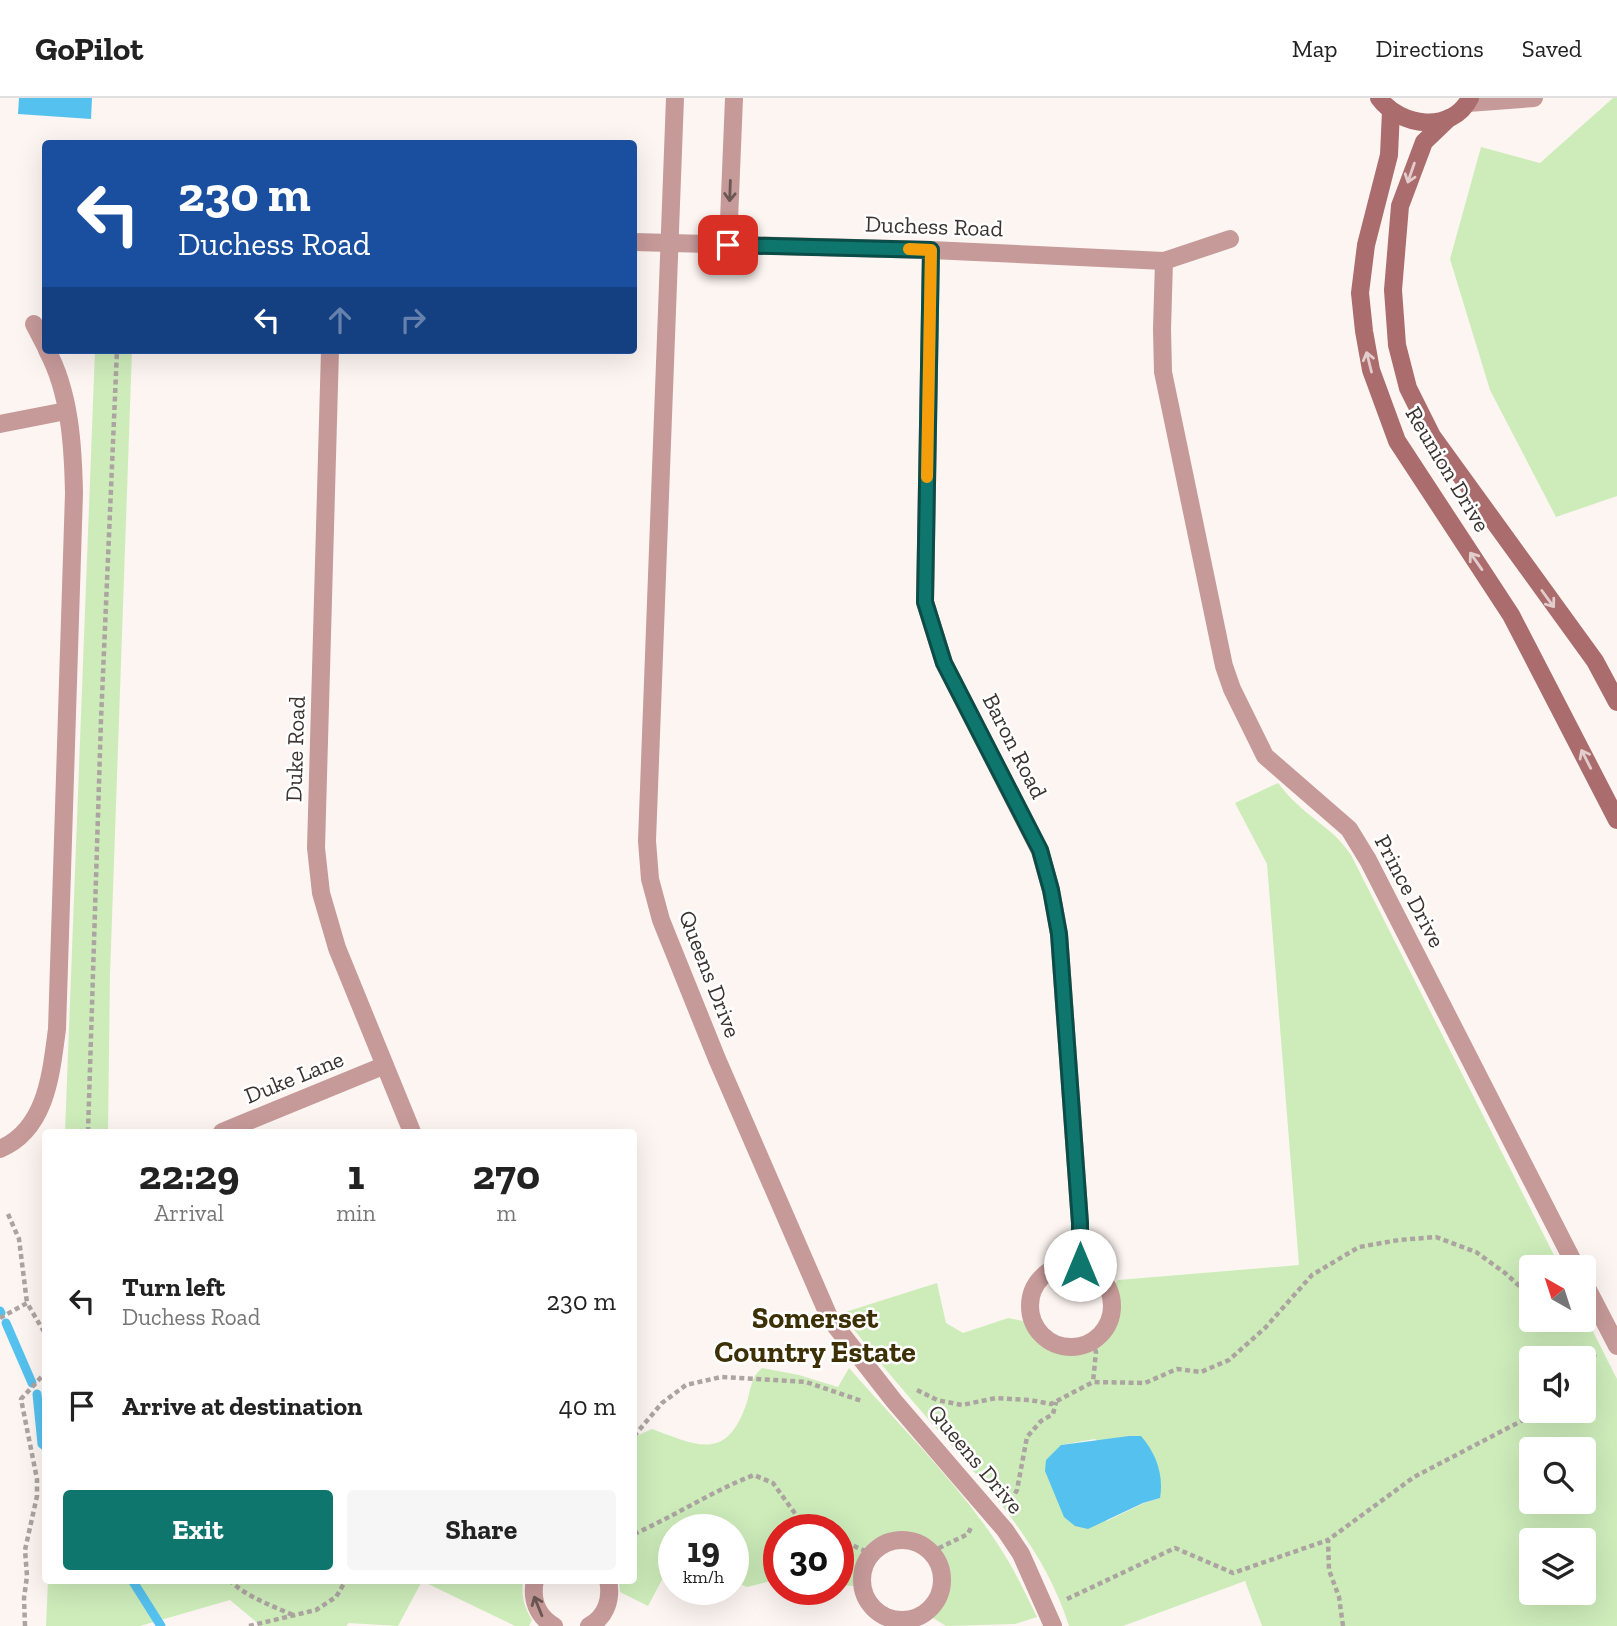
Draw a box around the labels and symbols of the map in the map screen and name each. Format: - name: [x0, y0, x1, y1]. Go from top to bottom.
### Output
- one-way arrow: [1404, 162, 1416, 184]
- one-way arrow: [723, 179, 736, 202]
- street label: Duchess Road: [864, 210, 1004, 242]
- pin: [698, 215, 758, 275]
- one-way arrow: [1362, 351, 1375, 374]
- street label: Reunion Drive: [1400, 401, 1496, 537]
- one-way arrow: [1469, 552, 1483, 571]
- one-way arrow: [1541, 589, 1555, 608]
- street label: Baron Road: [977, 689, 1054, 804]
- street label: Duke Road: [279, 695, 311, 803]
- one-way arrow: [1579, 749, 1593, 770]
- street label: Prince Drive: [1369, 830, 1451, 952]
- street label: Queens Drive: [673, 906, 747, 1042]
- street label: Duke Lane: [240, 1044, 348, 1110]
- position arrow: [1043, 1228, 1117, 1302]
- north arrow: [1519, 1255, 1596, 1332]
- district label: Somerset Country Estate: [714, 1300, 916, 1370]
- street label: Queens Drive: [922, 1399, 1030, 1519]
- speed limit sign: 30: [763, 1514, 854, 1605]
- one-way arrow: [531, 1596, 544, 1617]

